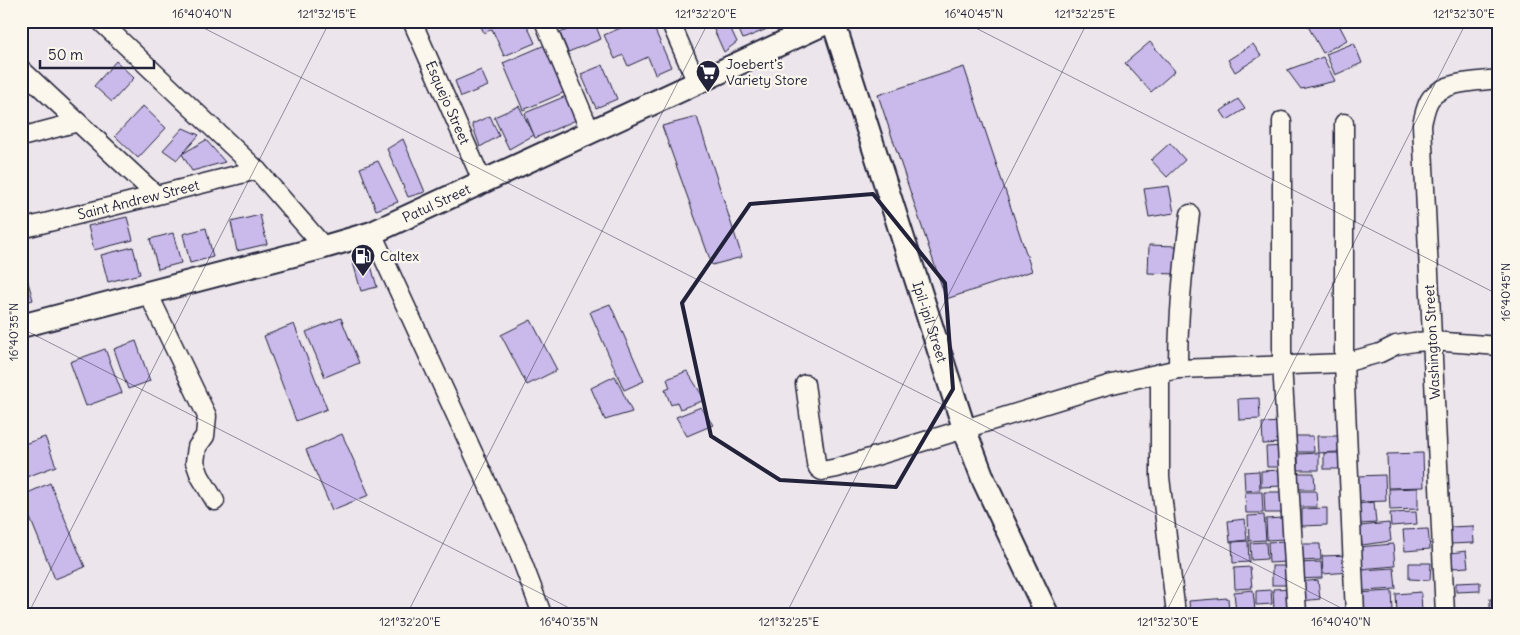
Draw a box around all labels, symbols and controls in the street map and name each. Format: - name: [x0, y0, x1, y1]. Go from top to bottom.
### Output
- text: 16°40'40"N: [172, 6, 232, 21]
- text: 121°32'15"E: [298, 6, 356, 21]
- text: 121°32'20"E: [675, 6, 737, 21]
- text: 16°40'45"N: [945, 6, 1003, 21]
- text: 121°32'25"E: [1055, 6, 1115, 21]
- text: 121°32'30"E: [1433, 6, 1495, 21]
- scale bar: [40, 38, 154, 70]
- text: 50 m: [48, 45, 83, 64]
- place label: Joebert's Variety Store: [726, 55, 808, 89]
- street label: Esquejo Street: [421, 58, 474, 147]
- supermarket icon: Joebert's Variety Store: [695, 59, 721, 93]
- street label: Saint Andrew Street: [76, 176, 201, 224]
- street label: Patul Street: [399, 180, 473, 227]
- fuel station icon: Caltex: [350, 243, 376, 277]
- place label: Caltex: [380, 247, 419, 265]
- text: 16°40'45"N: [1498, 263, 1513, 321]
- street label: Ipil-ipil Street: [908, 279, 951, 365]
- street label: Washington Street: [1420, 284, 1444, 400]
- text: 16°40'35"N: [6, 303, 21, 361]
- text: 121°32'20"E: [379, 614, 441, 629]
- text: 16°40'35"N: [540, 614, 598, 629]
- text: 121°32'25"E: [759, 614, 819, 629]
- text: 121°32'30"E: [1137, 614, 1199, 629]
- text: 16°40'40"N: [1311, 614, 1371, 629]

